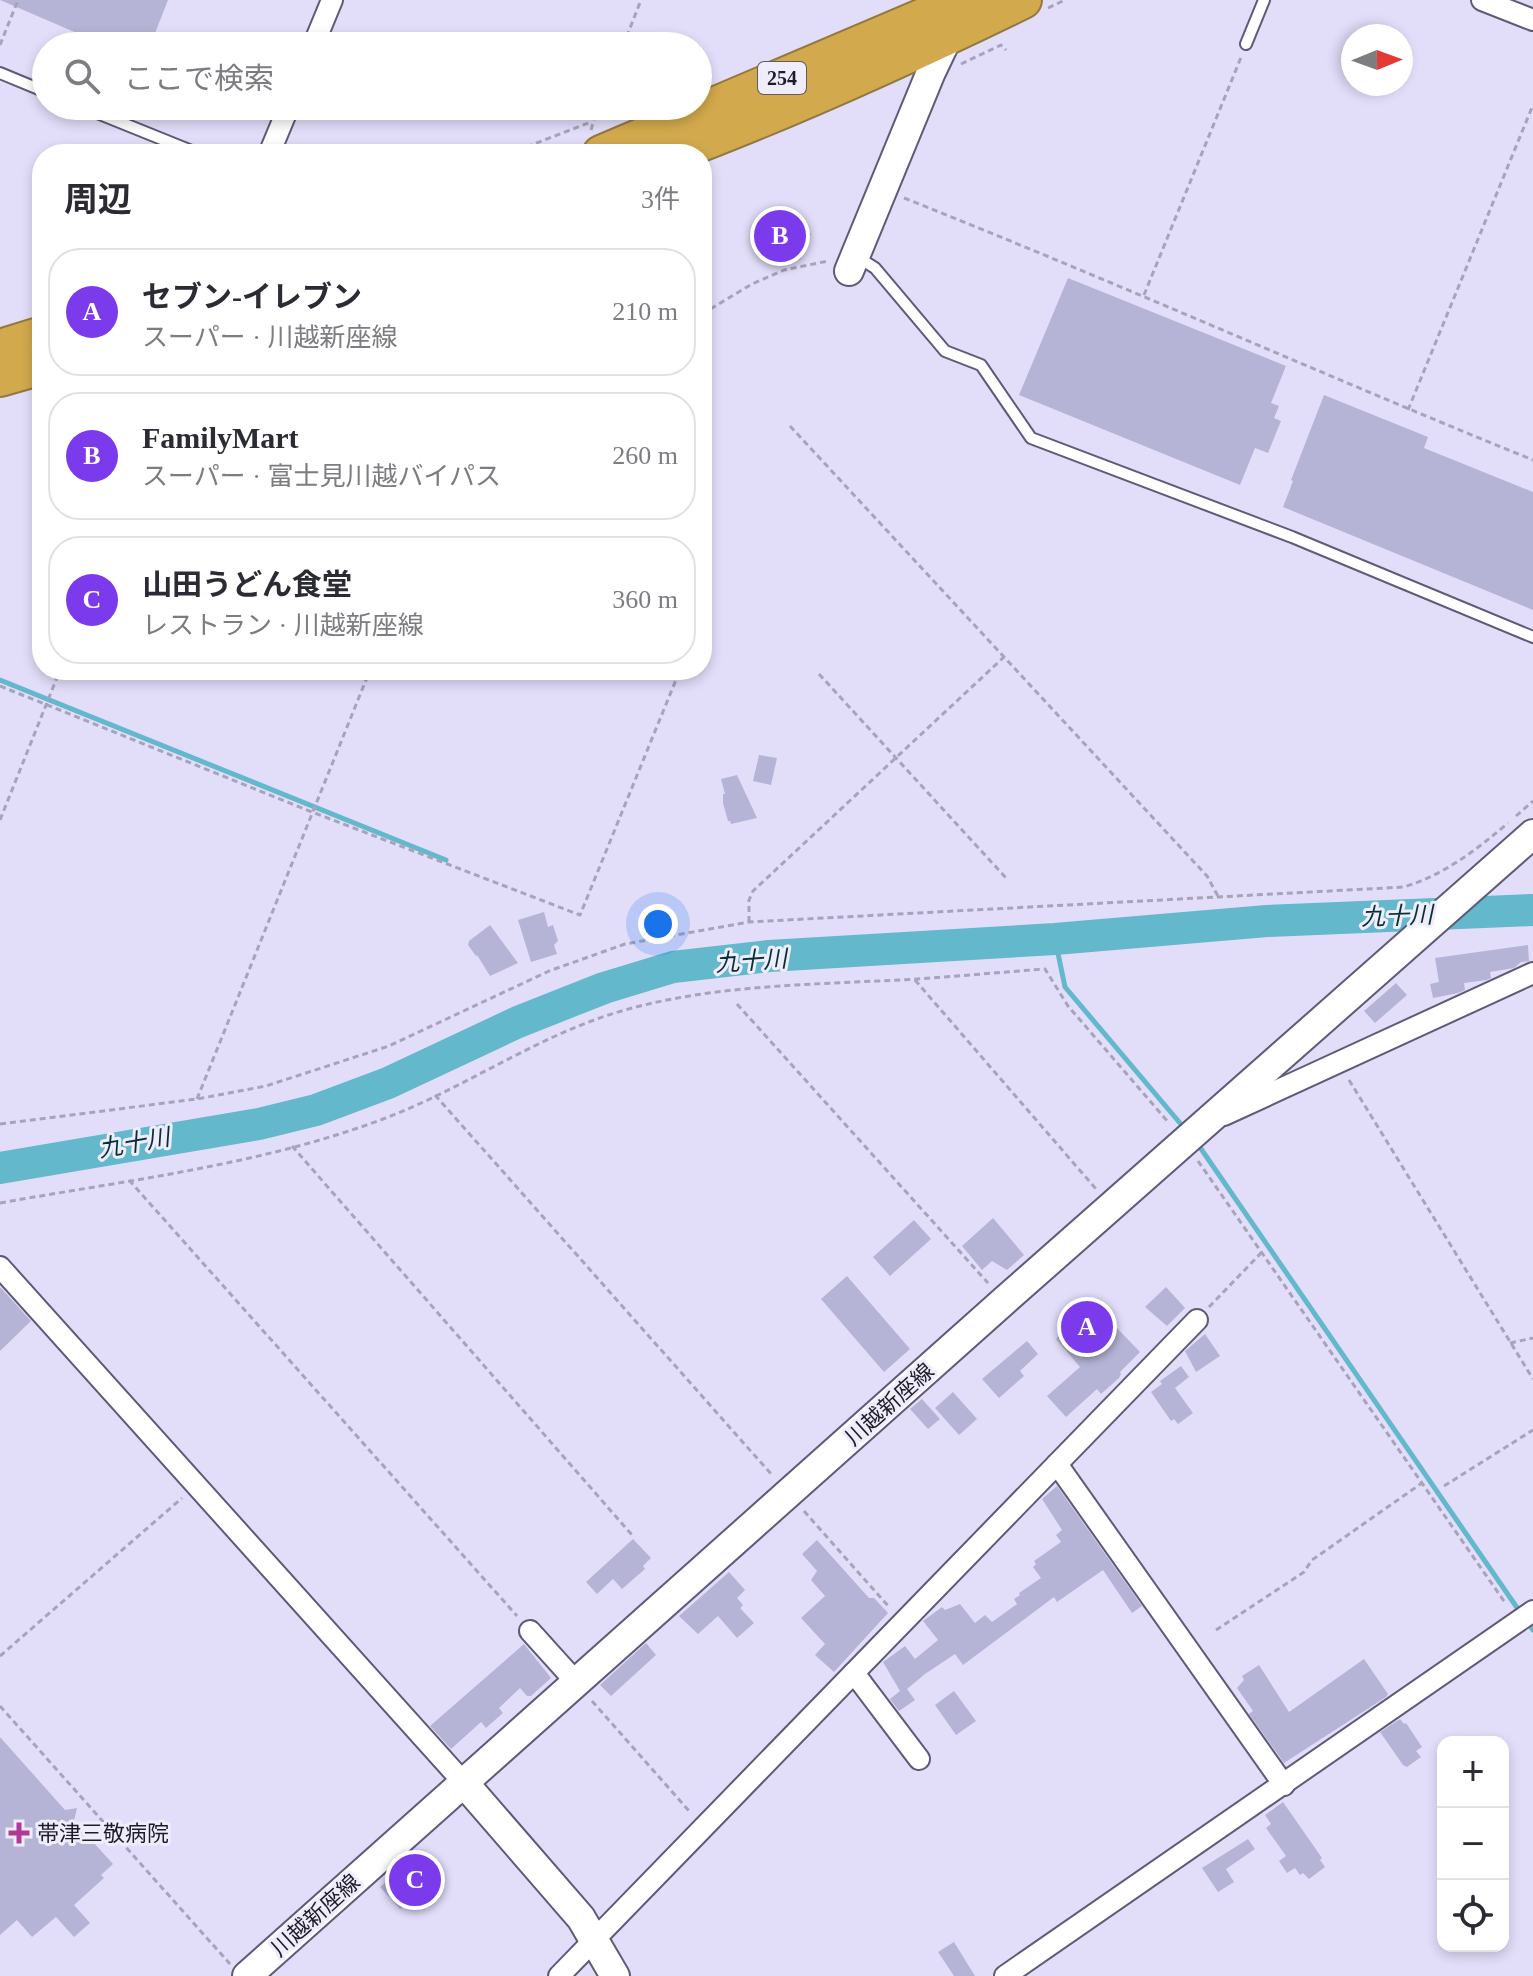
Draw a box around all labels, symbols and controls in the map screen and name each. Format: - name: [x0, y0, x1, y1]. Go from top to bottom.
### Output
- north arrow: [1341, 24, 1413, 96]
- search box: [32, 32, 712, 120]
- icon: search: [60, 54, 104, 98]
- text: ここで検索: [124, 62, 274, 95]
- road number: 254: [758, 62, 806, 94]
- text: 周辺: [64, 181, 132, 218]
- text: 3件: [641, 185, 680, 214]
- pin: B: [754, 206, 806, 266]
- text: セブン-イレブン: [142, 280, 362, 313]
- text: A: [83, 297, 101, 326]
- text: 210 m: [612, 297, 678, 326]
- text: スーパー · 川越新座線: [142, 323, 397, 352]
- text: FamilyMart: [142, 421, 299, 454]
- text: B: [83, 441, 101, 470]
- text: 260 m: [612, 441, 678, 470]
- text: スーパー · 富士見川越バイパス: [142, 462, 501, 491]
- text: 山田うどん食堂: [142, 568, 352, 601]
- text: C: [83, 585, 101, 614]
- text: 360 m: [612, 585, 678, 614]
- text: レストラン · 川越新座線: [142, 611, 424, 640]
- water label: 九十川: [1361, 902, 1436, 930]
- your location: [638, 904, 678, 944]
- water label: 九十川: [714, 945, 791, 976]
- water label: 九十川: [96, 1123, 175, 1162]
- pin: A: [1061, 1297, 1113, 1357]
- street label: 川越新座線: [840, 1358, 939, 1450]
- map controls: [1437, 1736, 1509, 1952]
- button: +: [1437, 1736, 1509, 1808]
- button: −: [1437, 1808, 1509, 1880]
- place label: 帯津三敬病院: [37, 1821, 169, 1846]
- marker: 帯津三敬病院: [8, 1822, 30, 1844]
- pin: C: [389, 1850, 441, 1910]
- street label: 川越新座線: [266, 1869, 365, 1961]
- button: locate: [1437, 1880, 1509, 1952]

